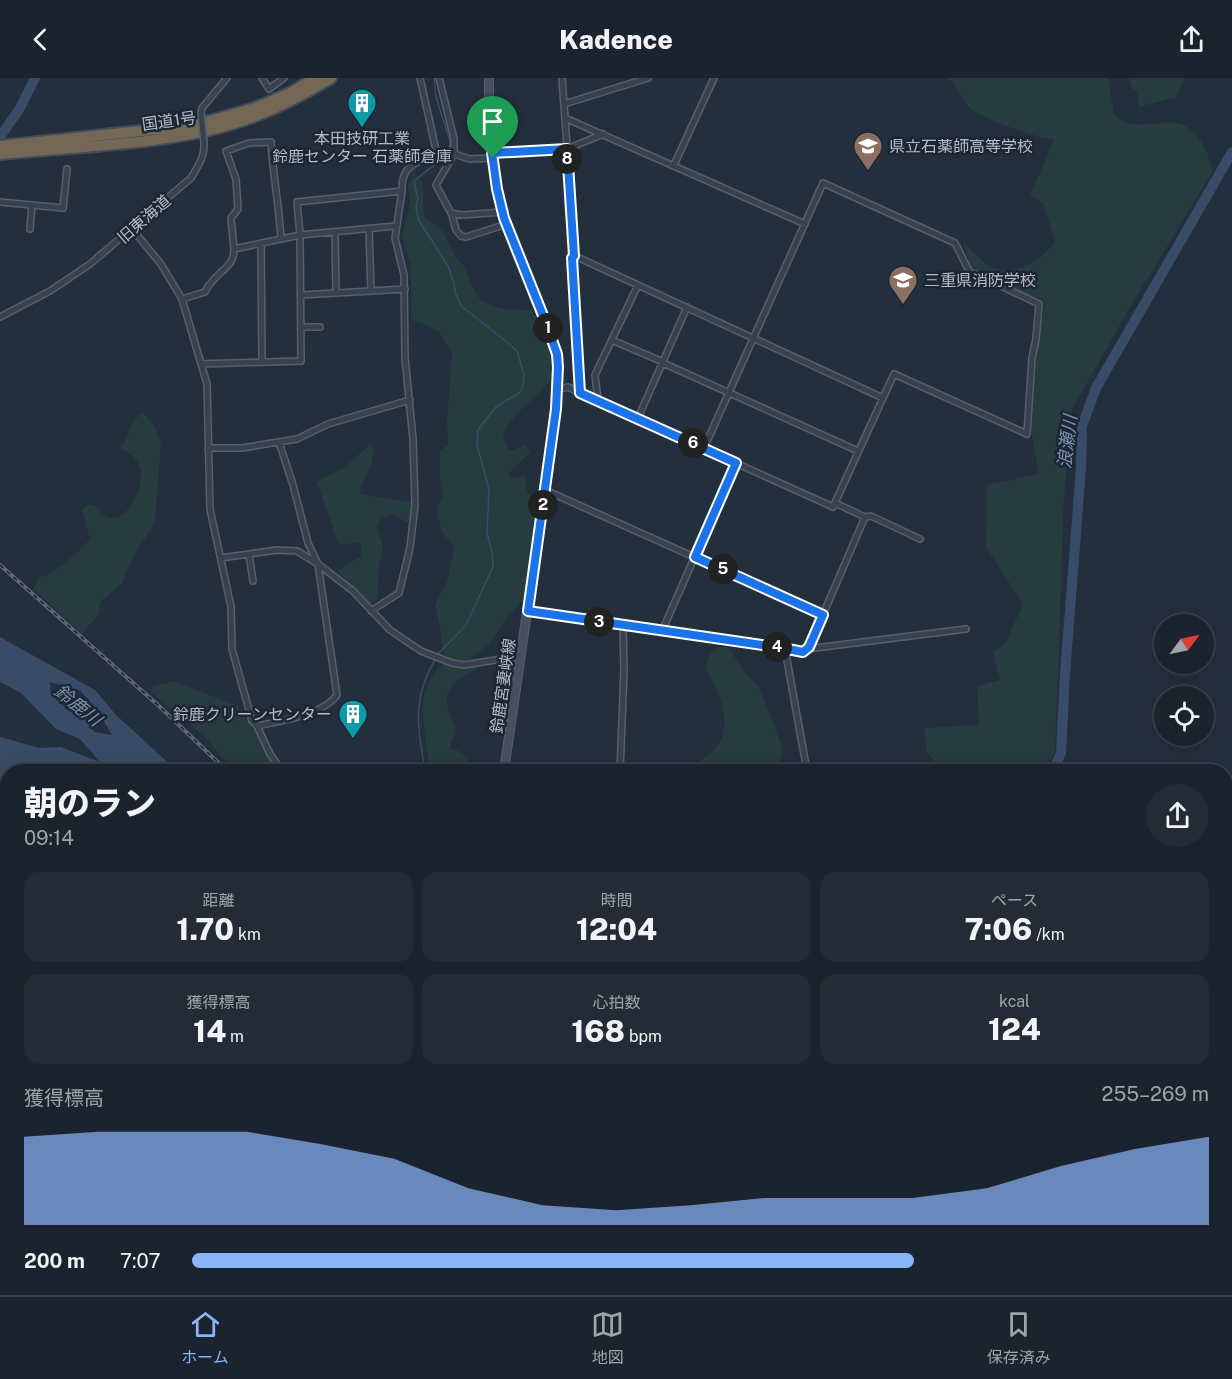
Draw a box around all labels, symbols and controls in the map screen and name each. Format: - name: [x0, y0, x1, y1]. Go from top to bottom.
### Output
- icon: back: [24, 23, 57, 56]
- text: Kadence: [559, 23, 673, 55]
- icon: share: [1175, 23, 1208, 56]
- building icon: 本田技研工業 鈴鹿センター 石薬師倉庫: [346, 87, 378, 129]
- pin: [467, 96, 518, 158]
- icon: arrive: [476, 105, 509, 138]
- street label: 国道1号: [141, 108, 197, 134]
- place label: 本田技研工業 鈴鹿センター 石薬師倉庫: [272, 129, 452, 166]
- school or university icon: 県立石薬師高等学校: [852, 130, 884, 172]
- place label: 県立石薬師高等学校: [889, 137, 1033, 156]
- pin: 8: [552, 144, 582, 174]
- text: 8: [562, 149, 572, 168]
- street label: 旧東海道: [114, 191, 174, 247]
- school or university icon: 三重県消防学校: [887, 264, 919, 306]
- place label: 三重県消防学校: [924, 271, 1036, 290]
- pin: 1: [533, 313, 563, 343]
- text: 1: [545, 318, 551, 337]
- water label: 浪瀬川: [1053, 412, 1081, 470]
- pin: 6: [678, 428, 708, 458]
- text: 6: [688, 433, 698, 452]
- pin: 2: [528, 490, 558, 520]
- text: 2: [538, 495, 548, 514]
- pin: 5: [708, 554, 738, 584]
- text: 5: [718, 559, 728, 578]
- pin: 3: [584, 607, 614, 637]
- text: 3: [594, 612, 604, 631]
- north arrow: [1154, 614, 1214, 674]
- map controls: [1154, 614, 1214, 746]
- pin: 4: [762, 632, 792, 662]
- street label: 鈴鹿宮妻峡線: [487, 637, 519, 735]
- text: 4: [772, 637, 782, 656]
- water label: 鈴鹿川: [50, 680, 107, 731]
- button: locate: [1154, 686, 1214, 746]
- building icon: 鈴鹿クリーンセンター: [337, 698, 369, 740]
- place label: 鈴鹿クリーンセンター: [173, 705, 332, 724]
- text: 朝のラン: [24, 784, 156, 822]
- button: share: [1146, 784, 1209, 847]
- text: 09:14: [24, 826, 74, 850]
- text: 距離: [202, 891, 235, 910]
- text: 時間: [600, 891, 633, 910]
- text: ペース: [991, 891, 1038, 910]
- text: 1.70: [176, 911, 234, 947]
- text: 12:04: [576, 911, 657, 947]
- text: 7:06: [964, 911, 1032, 947]
- text: km: [234, 925, 261, 944]
- text: /km: [1032, 925, 1065, 944]
- text: kcal: [999, 992, 1030, 1011]
- text: 獲得標高: [186, 993, 251, 1012]
- text: 心拍数: [592, 993, 641, 1012]
- text: 124: [988, 1011, 1041, 1047]
- text: 14: [193, 1013, 226, 1049]
- text: 168: [571, 1013, 625, 1049]
- text: m: [226, 1027, 244, 1046]
- text: bpm: [625, 1027, 662, 1046]
- text: 255–269 m: [1101, 1082, 1209, 1106]
- text: 獲得標高: [24, 1086, 104, 1110]
- text: 200 m: [24, 1249, 85, 1273]
- text: 7:07: [120, 1249, 160, 1273]
- tab: ホーム: [181, 1308, 229, 1368]
- tab: 地図: [591, 1308, 624, 1368]
- tab: 保存済み: [987, 1308, 1051, 1368]

